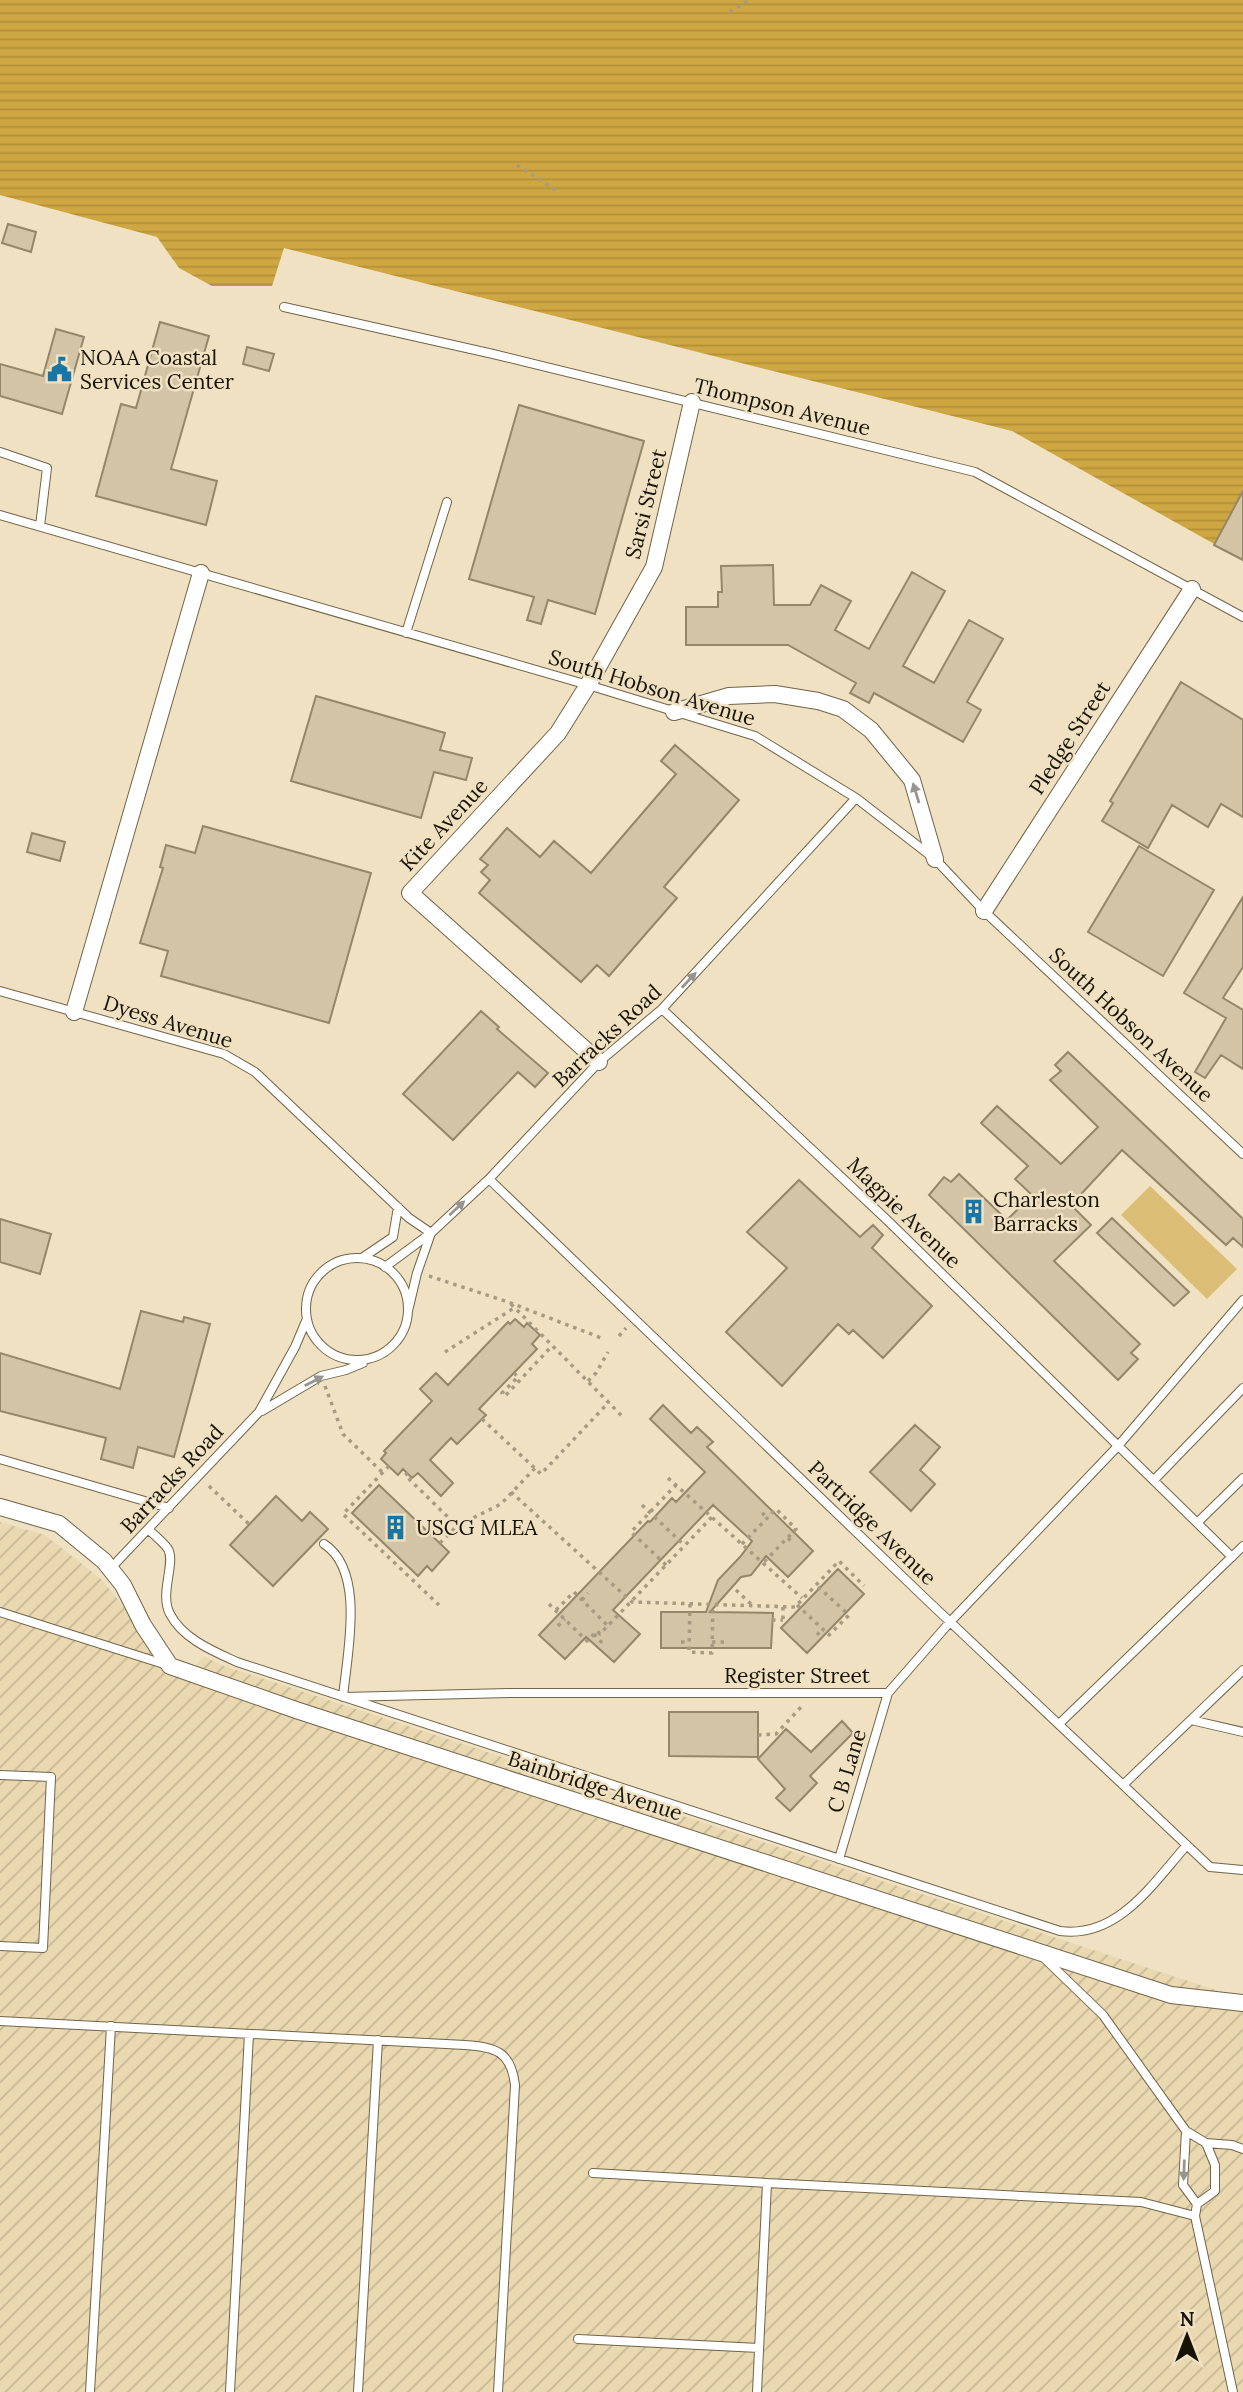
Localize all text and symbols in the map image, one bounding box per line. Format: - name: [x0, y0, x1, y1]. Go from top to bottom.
- place label: NOAA Coastal Services Center: [80, 344, 234, 395]
- public building icon: NOAA Coastal Services Center: [46, 356, 74, 384]
- street label: Thompson Avenue: [691, 372, 873, 442]
- street label: Sarsi Street: [619, 445, 672, 562]
- street label: South Hobson Avenue: [545, 643, 759, 732]
- street label: Pledge Street: [1023, 675, 1117, 800]
- street label: Kite Avenue: [394, 773, 493, 877]
- one-way arrow: [910, 782, 920, 803]
- street label: South Hobson Avenue: [1044, 941, 1219, 1108]
- one-way arrow: [681, 971, 697, 989]
- street label: Barracks Road: [547, 978, 667, 1093]
- street label: Dyess Avenue: [100, 989, 236, 1054]
- street label: Magpie Avenue: [842, 1151, 967, 1274]
- place label: Charleston Barracks: [993, 1186, 1100, 1237]
- building icon: Charleston Barracks: [959, 1198, 987, 1226]
- one-way arrow: [448, 1201, 465, 1217]
- one-way arrow: [304, 1375, 324, 1386]
- street label: Barracks Road: [114, 1419, 229, 1539]
- street label: Partridge Avenue: [803, 1455, 942, 1591]
- building icon: USCG MLEA: [382, 1514, 410, 1542]
- place label: USCG MLEA: [416, 1514, 538, 1541]
- street label: Register Street: [724, 1662, 871, 1689]
- street label: C B Lane: [821, 1726, 872, 1816]
- street label: Bainbridge Avenue: [504, 1745, 686, 1826]
- one-way arrow: [1179, 2159, 1190, 2181]
- north arrow: [1152, 2301, 1222, 2371]
- text: N: [1180, 2307, 1195, 2331]

